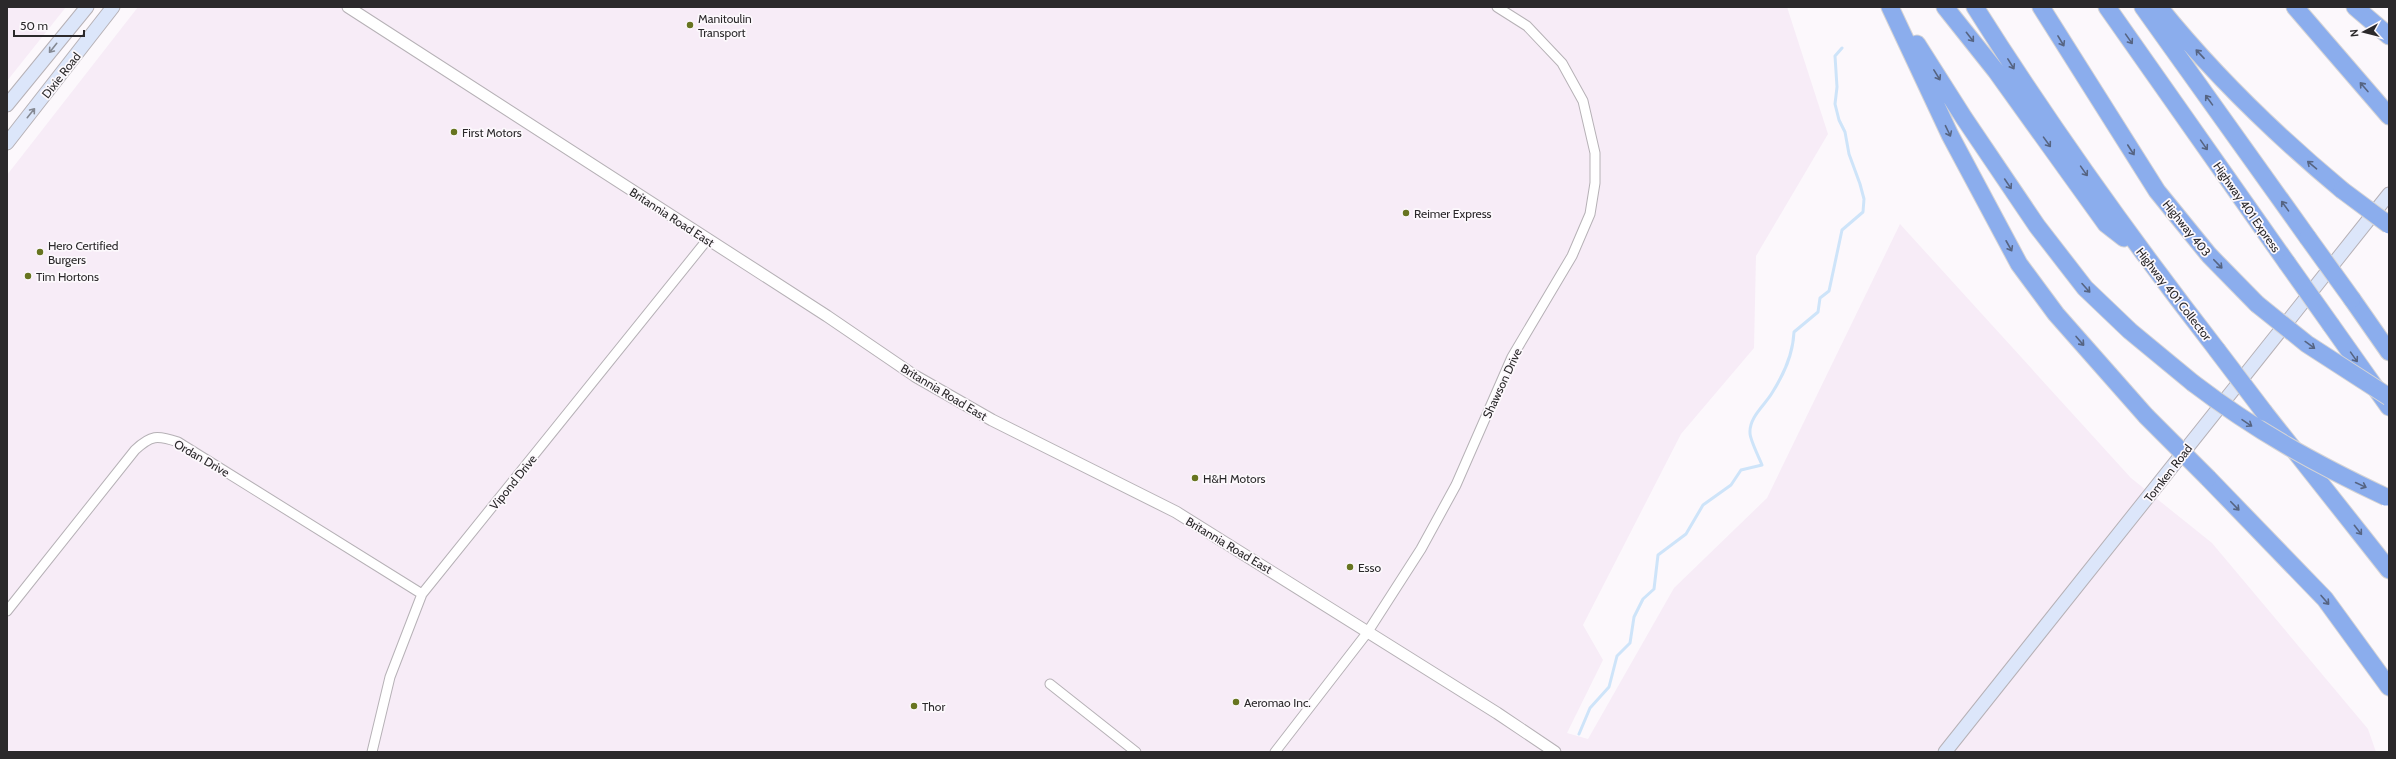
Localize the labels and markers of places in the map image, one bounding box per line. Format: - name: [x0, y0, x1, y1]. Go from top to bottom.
- place label: Manitoulin Transport: [698, 11, 752, 40]
- marker: Manitoulin Transport: [685, 20, 695, 30]
- place label: First Motors: [462, 125, 522, 140]
- marker: First Motors: [449, 127, 459, 137]
- place label: Reimer Express: [1414, 206, 1492, 221]
- marker: Reimer Express: [1401, 208, 1411, 218]
- place label: Hero Certified Burgers: [48, 238, 118, 267]
- marker: Hero Certified Burgers: [35, 247, 45, 257]
- place label: Tim Hortons: [36, 269, 99, 284]
- marker: Tim Hortons: [23, 271, 33, 281]
- place label: H&H Motors: [1203, 471, 1265, 486]
- marker: H&H Motors: [1190, 473, 1200, 483]
- place label: Esso: [1358, 560, 1382, 575]
- marker: Esso: [1345, 562, 1355, 572]
- place label: Aeromao Inc.: [1244, 695, 1311, 710]
- marker: Aeromao Inc.: [1231, 697, 1241, 707]
- place label: Thor: [922, 699, 945, 714]
- marker: Thor: [909, 701, 919, 711]

